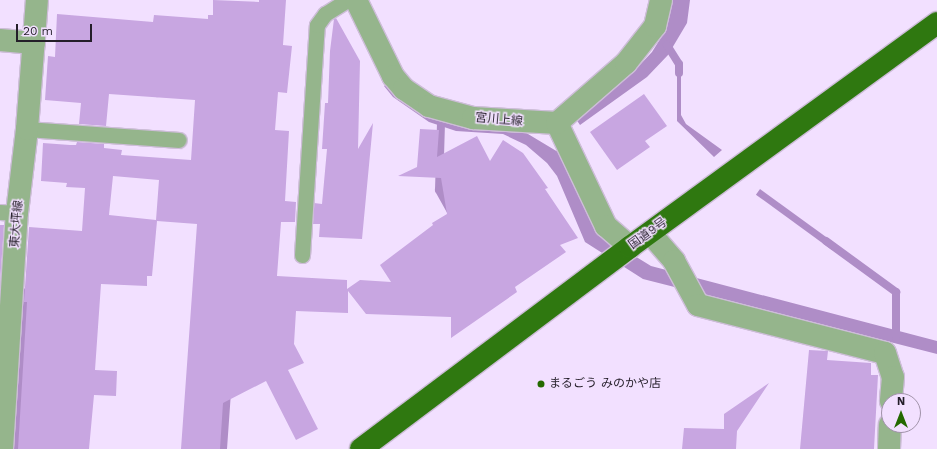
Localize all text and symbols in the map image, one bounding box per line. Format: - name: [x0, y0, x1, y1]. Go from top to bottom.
- scale bar: [18, 16, 94, 42]
- text: 20 m: [23, 24, 53, 38]
- street label: 宮川上線: [474, 111, 524, 129]
- street label: 東大坪線: [8, 199, 26, 249]
- street label: 国道9号: [626, 215, 670, 253]
- place label: まるごう みのかや店: [549, 377, 661, 391]
- marker: まるごう みのかや店: [536, 379, 546, 389]
- north arrow: [881, 393, 921, 433]
- text: N: [897, 395, 905, 408]

